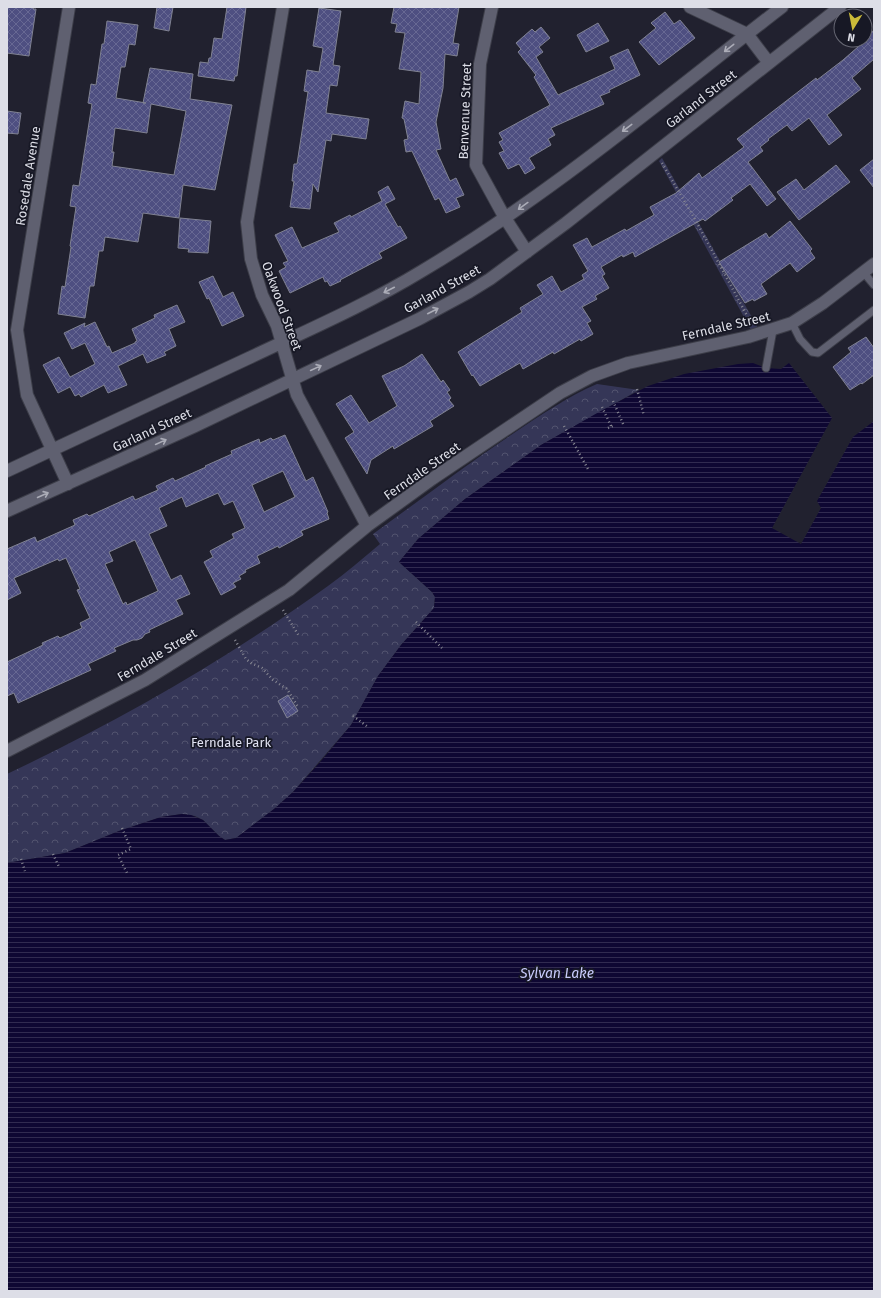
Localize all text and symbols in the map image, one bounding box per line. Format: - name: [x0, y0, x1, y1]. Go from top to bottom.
- north arrow: [833, 8, 873, 48]
- text: N: [847, 30, 856, 44]
- one-way arrow: [724, 44, 735, 52]
- street label: Benvenue Street: [456, 62, 474, 160]
- street label: Garland Street: [663, 67, 739, 131]
- one-way arrow: [621, 124, 632, 132]
- street label: Rosedale Avenue: [13, 125, 43, 227]
- one-way arrow: [517, 202, 528, 210]
- street label: Oakwood Street: [259, 259, 305, 353]
- street label: Garland Street: [401, 262, 483, 316]
- one-way arrow: [383, 287, 395, 294]
- one-way arrow: [427, 307, 439, 315]
- street label: Ferndale Street: [681, 309, 772, 343]
- one-way arrow: [310, 364, 322, 371]
- street label: Garland Street: [110, 405, 194, 455]
- one-way arrow: [155, 438, 167, 445]
- street label: Ferndale Street: [381, 439, 463, 503]
- one-way arrow: [36, 491, 48, 498]
- street label: Ferndale Street: [115, 625, 200, 685]
- park label: Ferndale Park: [191, 735, 271, 750]
- water label: Sylvan Lake: [519, 965, 594, 982]

